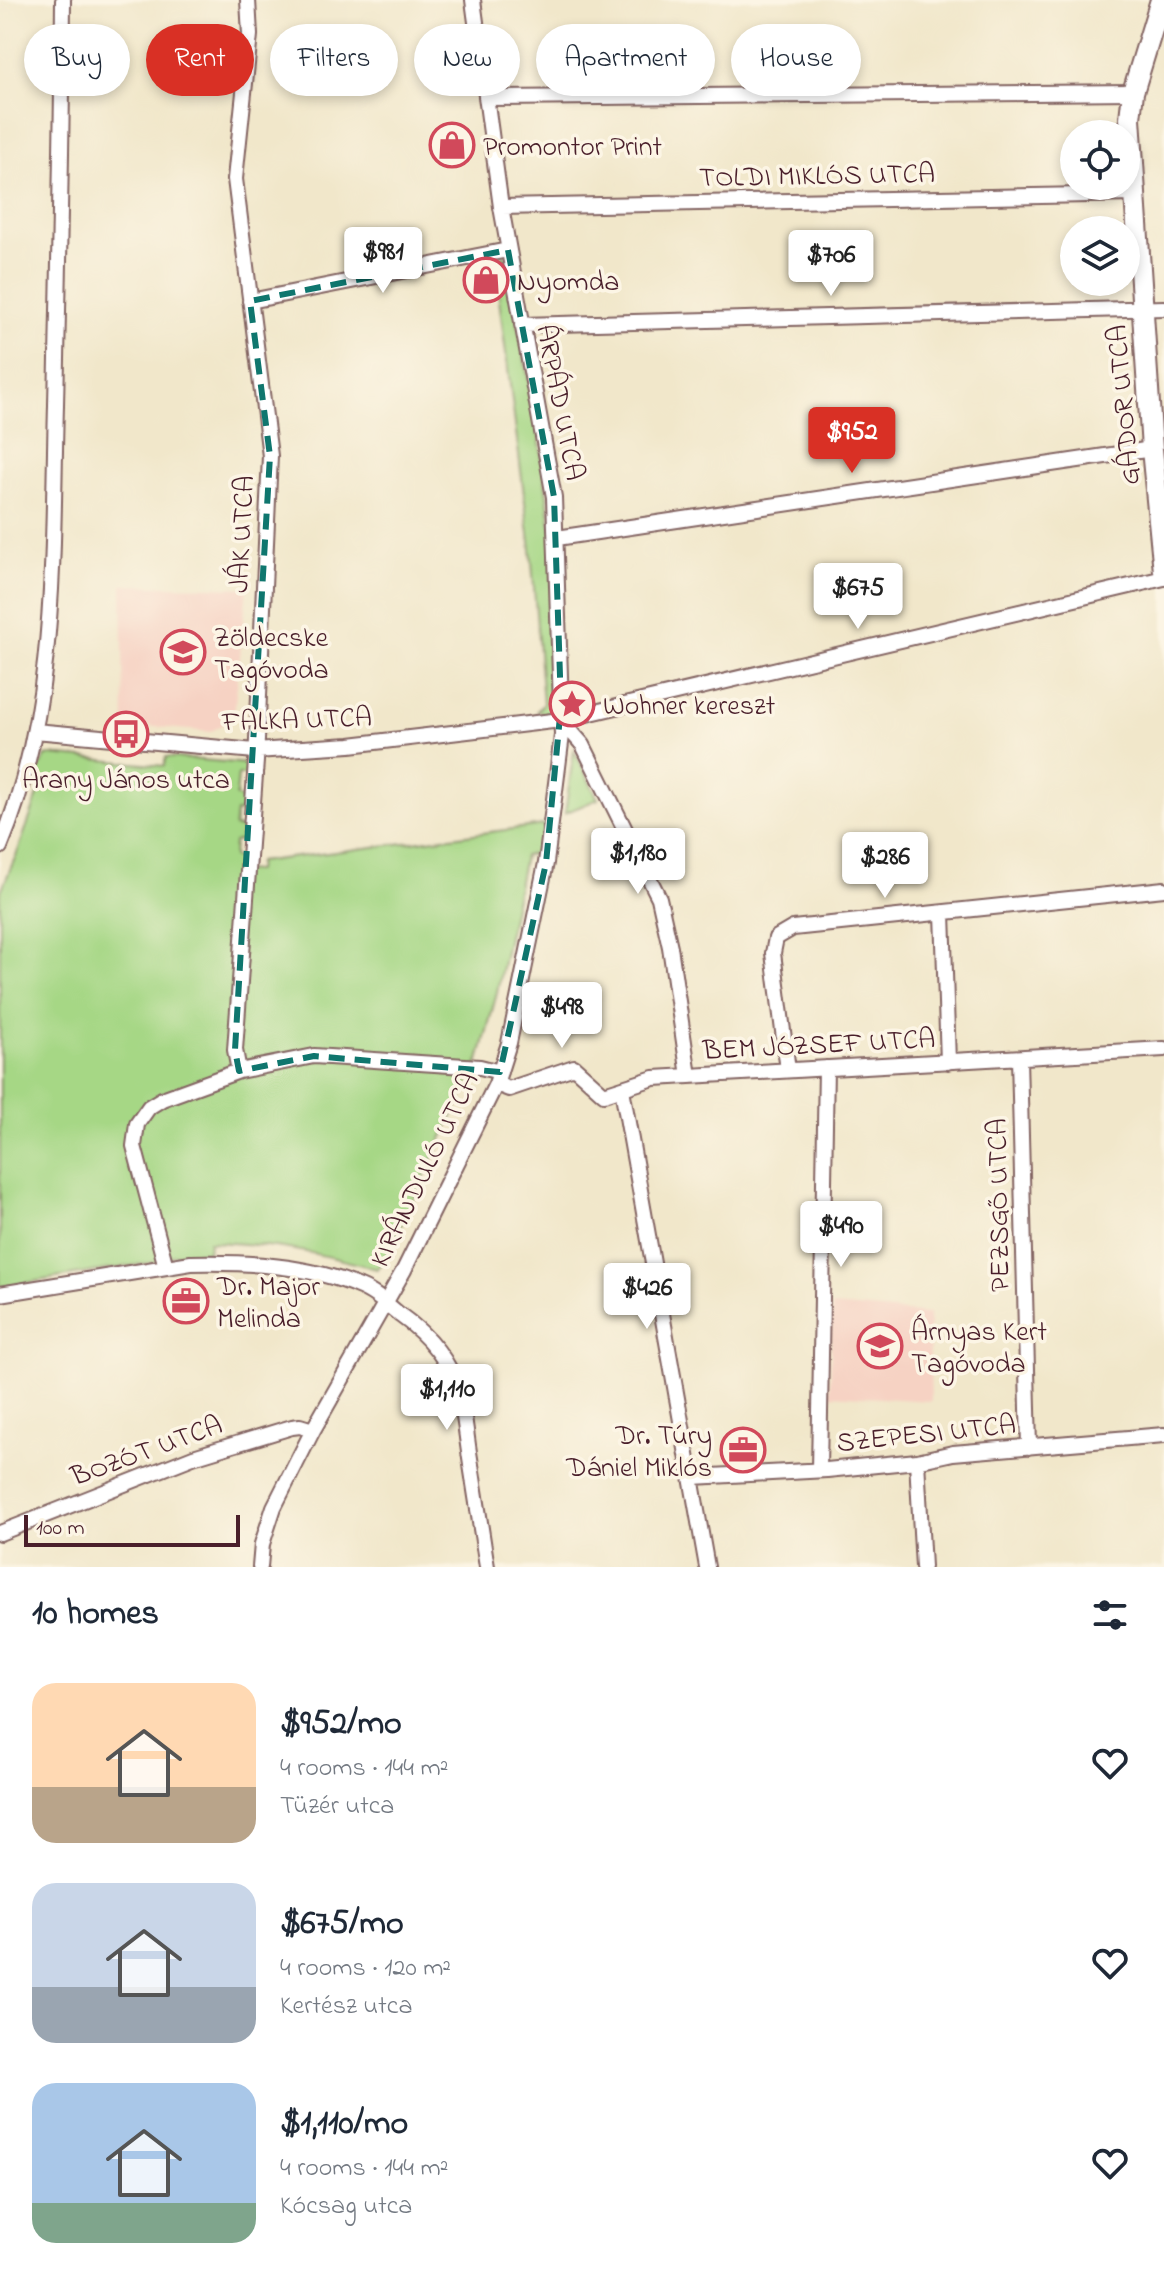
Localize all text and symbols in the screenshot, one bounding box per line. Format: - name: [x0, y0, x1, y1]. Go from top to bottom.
- chip: Buy: [24, 24, 130, 96]
- chip: Rent: [146, 24, 254, 96]
- chip: Filters: [270, 24, 398, 96]
- chip: New: [414, 24, 520, 96]
- chip: Apartment: [536, 24, 715, 96]
- chip: House: [731, 24, 861, 96]
- map controls: [1060, 120, 1140, 296]
- button: locate: [1060, 120, 1140, 200]
- shop icon: Promontor Print: [428, 121, 476, 169]
- place label: Promontor Print: [483, 128, 662, 169]
- street label: TOLDI MIKLÓS UTCA: [699, 155, 935, 200]
- button: layers: [1060, 216, 1140, 296]
- pin: $981: [336, 227, 430, 295]
- pin: $706: [784, 230, 878, 298]
- text: $981: [362, 234, 404, 272]
- text: $706: [806, 237, 856, 275]
- shop icon: Nyomda: [462, 256, 510, 304]
- place label: Nyomda: [517, 263, 619, 304]
- street label: ÁRPÁD UTCA: [523, 321, 594, 484]
- street label: GÁDOR UTCA: [1098, 323, 1153, 487]
- pin: $952: [805, 407, 899, 475]
- text: $952: [826, 414, 878, 452]
- street label: JÁK UTCA: [220, 474, 267, 594]
- pin: $675: [811, 563, 905, 631]
- text: $675: [832, 570, 884, 608]
- place label: Zöldecske Tagóvoda: [214, 619, 329, 692]
- school or university icon: Zöldecske Tagóvoda: [159, 628, 207, 676]
- place icon: Wohner kereszt: [548, 680, 596, 728]
- place label: Wohner kereszt: [603, 687, 775, 728]
- street label: FALKA UTCA: [220, 698, 373, 745]
- bus stop icon: Arany János utca: [102, 710, 150, 758]
- place label: Arany János utca: [22, 761, 230, 802]
- pin: $1,180: [573, 828, 703, 896]
- pin: $286: [838, 832, 932, 900]
- text: $1,180: [609, 835, 667, 873]
- text: $286: [860, 839, 910, 877]
- pin: $498: [515, 982, 609, 1050]
- text: $498: [540, 989, 584, 1027]
- street label: BEM JÓZSEF UTCA: [701, 1020, 937, 1073]
- street label: KIRÁNDULÓ UTCA: [361, 1066, 491, 1275]
- street label: PEZSGŐ UTCA: [978, 1118, 1023, 1292]
- pin: $490: [794, 1201, 888, 1269]
- text: $490: [818, 1208, 864, 1246]
- pin: $426: [600, 1263, 694, 1331]
- place label: Dr. Major Melinda: [216, 1268, 320, 1341]
- text: $426: [622, 1270, 672, 1308]
- office icon: Dr. Major Melinda: [162, 1277, 210, 1325]
- place label: Árnyas Kert Tagóvoda: [911, 1313, 1047, 1386]
- school or university icon: Árnyas Kert Tagóvoda: [856, 1322, 904, 1370]
- pin: $1,110: [382, 1364, 512, 1432]
- text: $1,110: [419, 1371, 475, 1409]
- street label: BOZÓT UTCA: [65, 1406, 229, 1499]
- street label: SZEPESI UTCA: [835, 1406, 1018, 1465]
- place label: Dr. Túry Dániel Miklós: [565, 1417, 712, 1490]
- office icon: Dr. Túry Dániel Miklós: [719, 1426, 767, 1474]
- scale bar: [24, 1511, 240, 1547]
- text: 100 m: [36, 1513, 85, 1545]
- text: 10 homes: [32, 1590, 159, 1640]
- icon: filters: [1088, 1593, 1132, 1637]
- text: $952/mo: [280, 1700, 402, 1750]
- icon: home: [96, 1715, 192, 1811]
- icon: heart: [1088, 1741, 1132, 1785]
- text: 4 rooms · 144 m²: [280, 1750, 448, 1788]
- text: Tüzér utca: [280, 1788, 394, 1826]
- text: $675/mo: [280, 1900, 404, 1950]
- icon: home: [96, 1915, 192, 2011]
- icon: heart: [1088, 1941, 1132, 1985]
- text: 4 rooms · 120 m²: [280, 1950, 451, 1988]
- text: Kertész utca: [280, 1988, 412, 2026]
- text: $1,110/mo: [280, 2100, 408, 2150]
- icon: home: [96, 2115, 192, 2211]
- icon: heart: [1088, 2141, 1132, 2185]
- text: 4 rooms · 144 m²: [280, 2150, 448, 2188]
- text: Kócsag utca: [280, 2188, 412, 2226]

